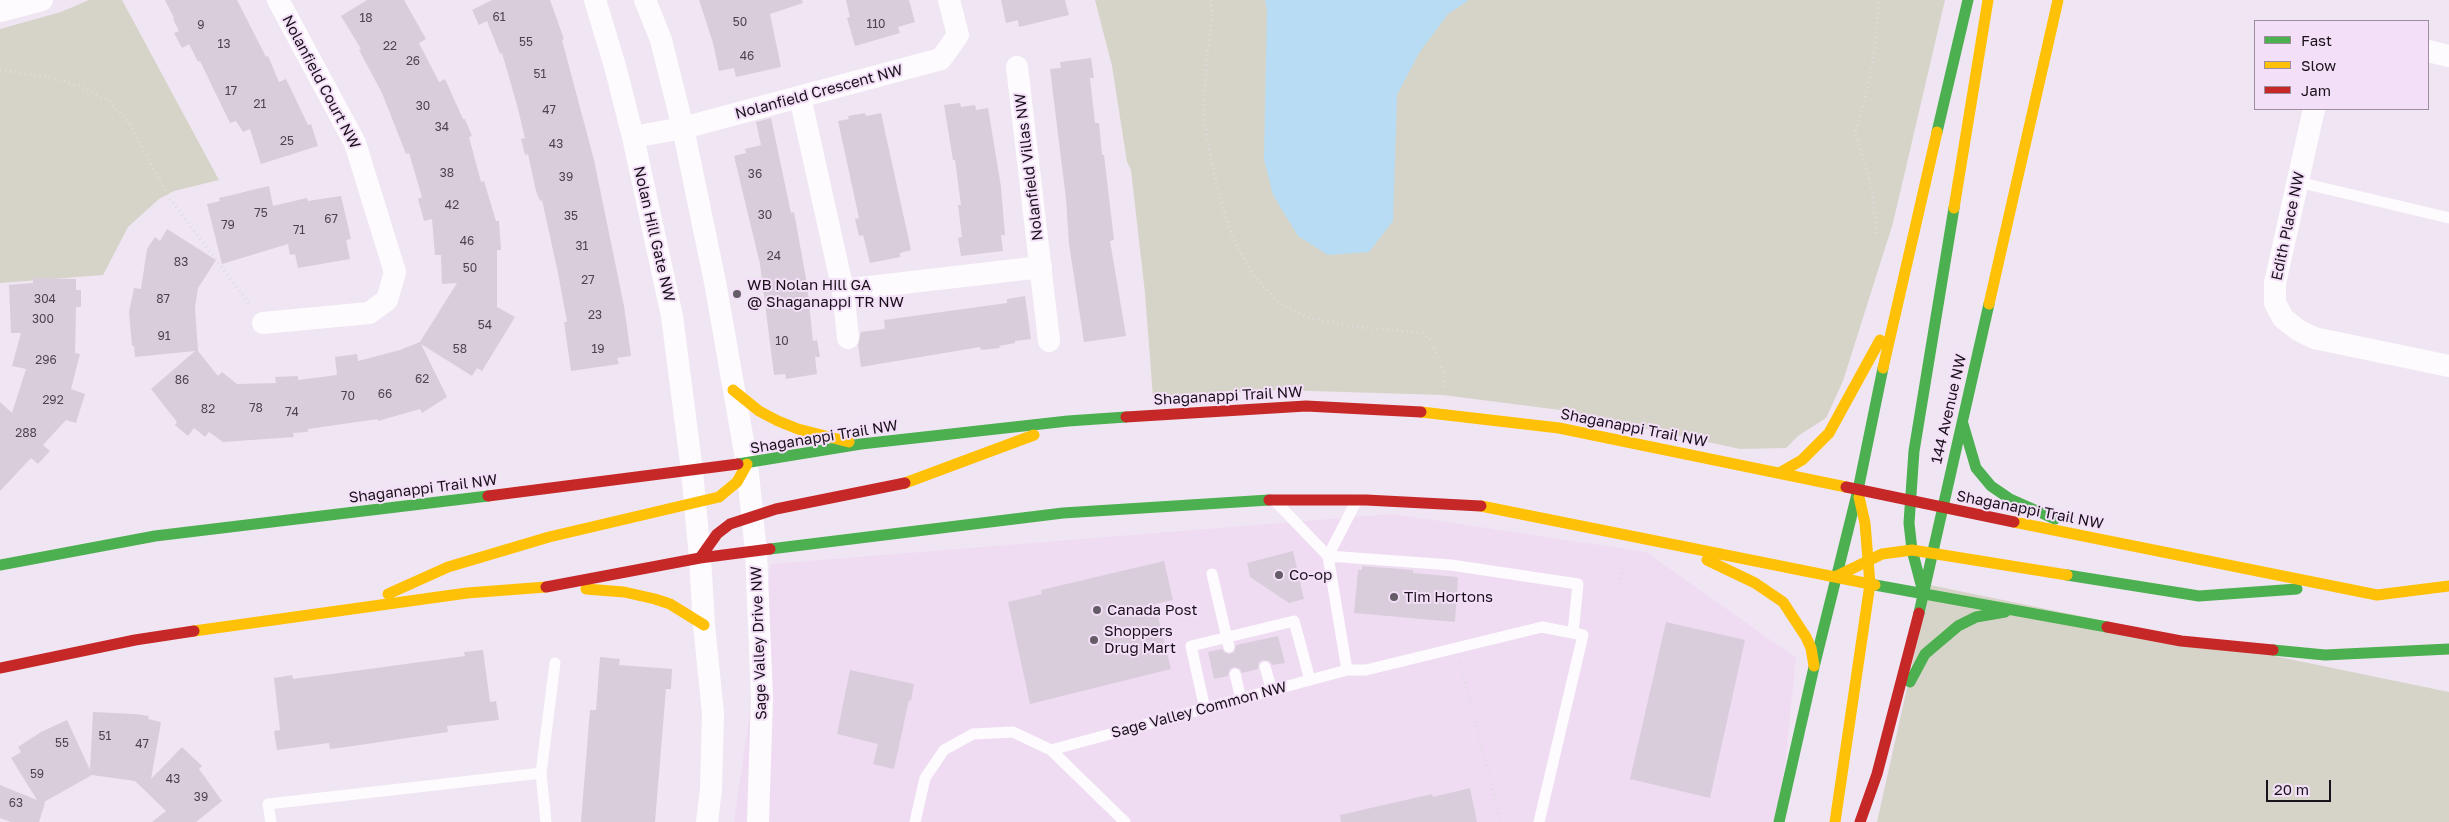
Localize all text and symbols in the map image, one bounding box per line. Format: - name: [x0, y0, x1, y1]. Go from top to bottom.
- house number: 61: [492, 10, 506, 24]
- house number: 18: [359, 11, 373, 25]
- street label: Nolanfield Court NW: [278, 12, 364, 152]
- house number: 50: [733, 15, 747, 29]
- house number: 110: [866, 17, 886, 31]
- house number: 9: [197, 18, 205, 32]
- legend: [2254, 20, 2429, 110]
- text: Fast: [2301, 31, 2332, 49]
- house number: 55: [519, 35, 533, 49]
- house number: 13: [218, 37, 230, 51]
- house number: 22: [383, 39, 397, 53]
- house number: 46: [740, 49, 754, 63]
- house number: 26: [406, 54, 420, 68]
- text: Slow: [2301, 56, 2336, 74]
- street label: Nolanfield Crescent NW: [733, 61, 905, 123]
- house number: 51: [534, 67, 546, 81]
- text: Jam: [2301, 81, 2331, 99]
- house number: 17: [225, 84, 237, 98]
- street label: Nolanfield Villas NW: [1011, 92, 1047, 242]
- house number: 21: [254, 97, 266, 111]
- house number: 30: [416, 99, 430, 113]
- house number: 47: [542, 103, 556, 117]
- house number: 34: [435, 120, 449, 134]
- house number: 25: [280, 134, 294, 148]
- house number: 43: [549, 137, 563, 151]
- street label: Nolan Hill Gate NW: [630, 164, 678, 304]
- house number: 38: [440, 166, 454, 180]
- house number: 36: [748, 167, 762, 181]
- house number: 39: [559, 170, 573, 184]
- street label: Edith Place NW: [2268, 170, 2308, 282]
- house number: 42: [445, 198, 459, 212]
- house number: 75: [254, 206, 268, 220]
- house number: 30: [758, 208, 772, 222]
- house number: 35: [564, 209, 578, 223]
- house number: 67: [324, 212, 338, 226]
- house number: 79: [221, 218, 235, 232]
- house number: 71: [293, 223, 305, 237]
- house number: 46: [460, 234, 474, 248]
- house number: 31: [576, 239, 588, 253]
- house number: 24: [767, 249, 781, 263]
- house number: 83: [174, 255, 188, 269]
- house number: 50: [463, 261, 477, 275]
- house number: 27: [581, 273, 595, 287]
- place label: WB Nolan Hill GA @ Shaganappi TR NW: [747, 276, 904, 311]
- marker: WB Nolan Hill GA @ Shaganappi TR NW: [731, 288, 743, 300]
- house number: 304: [34, 292, 56, 306]
- house number: 87: [156, 292, 170, 306]
- house number: 23: [588, 308, 602, 322]
- house number: 300: [32, 312, 54, 326]
- house number: 54: [478, 318, 492, 332]
- house number: 91: [157, 329, 171, 343]
- house number: 10: [775, 334, 789, 348]
- house number: 58: [453, 342, 467, 356]
- house number: 19: [591, 342, 605, 356]
- street label: 144 Avenue NW: [1928, 352, 1970, 466]
- house number: 296: [35, 353, 57, 367]
- house number: 62: [415, 372, 429, 386]
- house number: 86: [175, 373, 189, 387]
- street label: Shaganappi Trail NW: [1153, 383, 1303, 409]
- house number: 66: [378, 387, 392, 401]
- house number: 70: [341, 389, 355, 403]
- house number: 292: [42, 393, 64, 407]
- house number: 78: [249, 401, 263, 415]
- house number: 82: [201, 402, 215, 416]
- house number: 74: [285, 405, 299, 419]
- street label: Shaganappi Trail NW: [1559, 405, 1709, 451]
- street label: Shaganappi Trail NW: [749, 416, 899, 458]
- house number: 288: [15, 426, 37, 440]
- street label: Shaganappi Trail NW: [348, 471, 498, 507]
- street label: Shaganappi Trail NW: [1955, 487, 2105, 533]
- street label: Sage Valley Drive NW: [747, 566, 771, 720]
- place label: Co-op: [1289, 566, 1332, 584]
- marker: Co-op: [1273, 569, 1285, 581]
- place label: Tim Hortons: [1404, 588, 1493, 606]
- marker: Tim Hortons: [1388, 591, 1400, 603]
- place label: Canada Post: [1107, 601, 1197, 619]
- marker: Canada Post: [1091, 604, 1103, 616]
- place label: Shoppers Drug Mart: [1104, 622, 1176, 657]
- marker: Shoppers Drug Mart: [1088, 634, 1100, 646]
- street label: Sage Valley Common NW: [1109, 678, 1289, 742]
- house number: 51: [99, 729, 111, 743]
- house number: 55: [55, 736, 69, 750]
- house number: 47: [135, 737, 149, 751]
- house number: 59: [30, 767, 44, 781]
- scale bar: [2269, 770, 2334, 802]
- house number: 43: [166, 772, 180, 786]
- text: 20 m: [2274, 780, 2309, 798]
- house number: 39: [194, 790, 208, 804]
- house number: 63: [9, 796, 23, 810]

